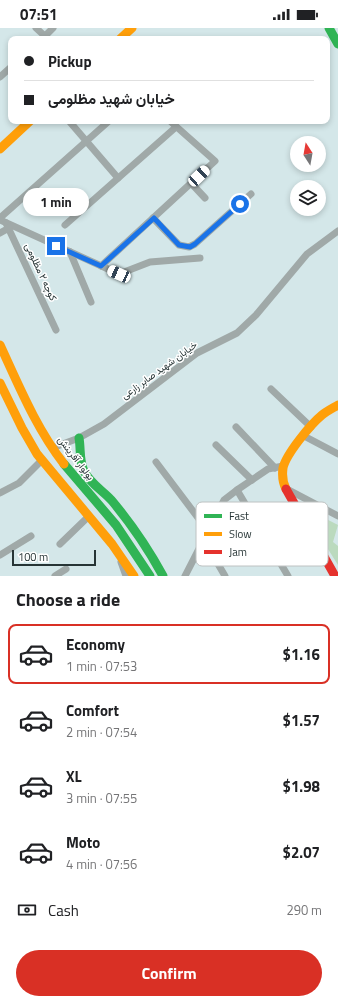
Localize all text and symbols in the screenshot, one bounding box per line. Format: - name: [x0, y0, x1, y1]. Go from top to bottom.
- text: 07:51: [20, 3, 57, 26]
- text: Pickup: [48, 50, 92, 73]
- text: خیابان شهید مظلومی: [48, 87, 175, 110]
- north arrow: [290, 136, 326, 172]
- map controls: [290, 136, 326, 216]
- car: [186, 163, 212, 189]
- button: layers: [290, 180, 326, 216]
- callout: 1 min: [23, 188, 89, 216]
- text: 1 min: [40, 192, 72, 212]
- route start: [231, 195, 249, 213]
- route end: [47, 237, 65, 255]
- street label: کوچه ۲ مظلومی: [21, 241, 61, 304]
- car: [106, 264, 132, 284]
- street label: خیابان شهید صابر زارعی: [118, 337, 200, 403]
- street label: بولوار آفرینش: [54, 433, 98, 483]
- legend: [196, 502, 328, 566]
- text: Fast: [229, 508, 249, 524]
- text: Slow: [229, 526, 252, 542]
- text: Jam: [229, 544, 247, 560]
- scale bar: [12, 548, 96, 567]
- text: 100 m: [18, 549, 48, 565]
- text: Choose a ride: [16, 586, 120, 613]
- text: Economy: [66, 633, 125, 656]
- icon: car: [18, 636, 54, 672]
- text: $1.16: [283, 643, 320, 666]
- text: 1 min · 07:53: [66, 656, 137, 676]
- text: Comfort: [66, 699, 119, 722]
- icon: car: [18, 702, 54, 738]
- text: $1.57: [283, 709, 320, 732]
- text: 2 min · 07:54: [66, 722, 137, 742]
- text: XL: [66, 765, 82, 788]
- icon: car: [18, 768, 54, 804]
- text: $1.98: [283, 775, 320, 798]
- text: 3 min · 07:55: [66, 788, 137, 808]
- text: Moto: [66, 831, 100, 854]
- icon: car: [18, 834, 54, 870]
- text: $2.07: [283, 841, 320, 864]
- text: 4 min · 07:56: [66, 854, 137, 874]
- icon: cash: [16, 899, 38, 921]
- text: Cash: [48, 899, 79, 922]
- text: 290 m: [286, 900, 322, 920]
- button: Confirm: [16, 950, 322, 996]

